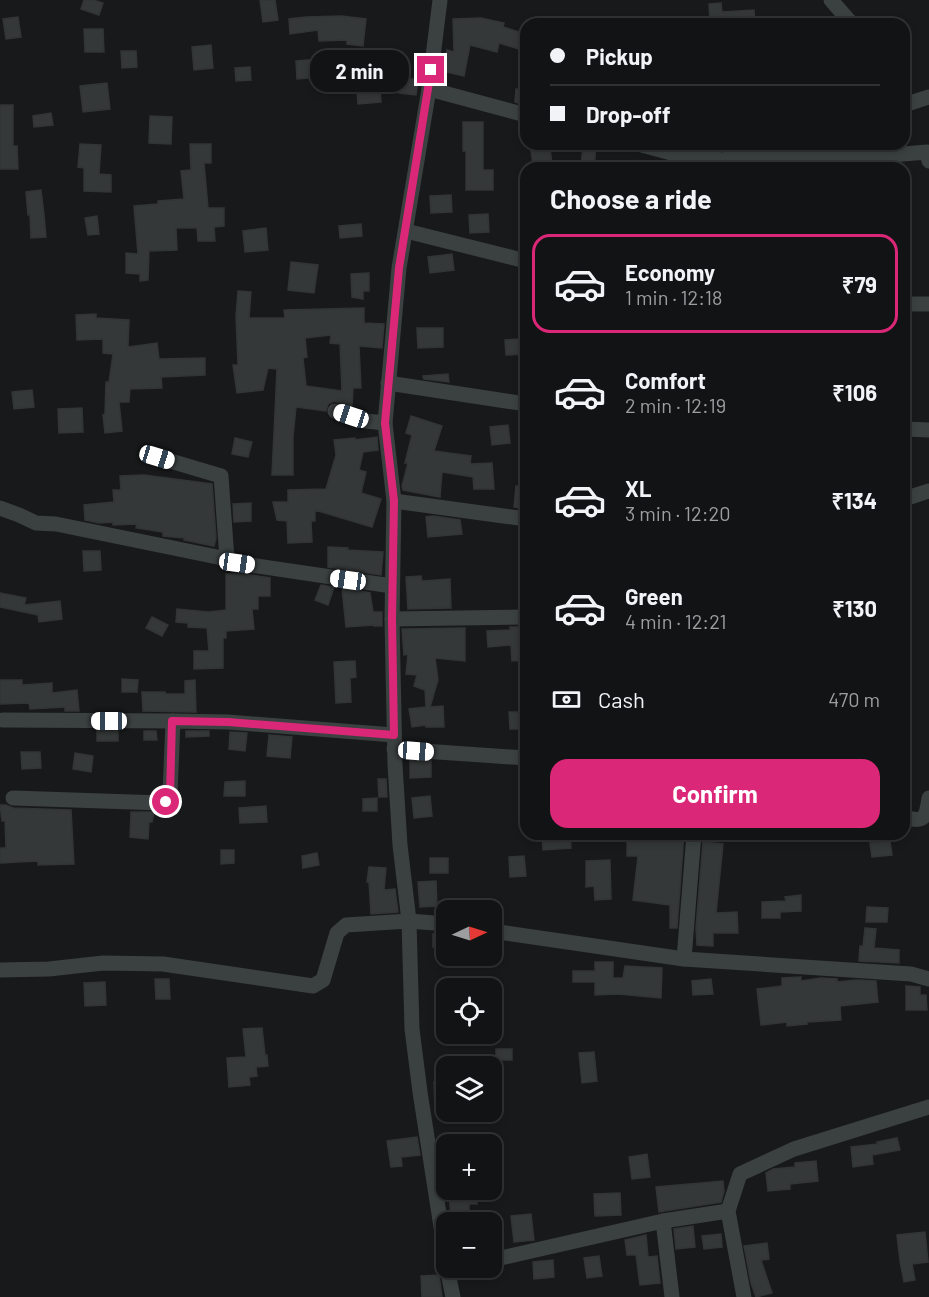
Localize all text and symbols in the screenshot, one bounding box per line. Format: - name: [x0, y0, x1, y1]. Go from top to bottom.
- text: Pickup: [586, 43, 653, 69]
- callout: 2 min: [311, 49, 410, 91]
- route end: [417, 56, 444, 83]
- text: 2 min: [336, 59, 383, 83]
- text: Drop-off: [586, 101, 670, 127]
- text: Choose a ride: [550, 182, 712, 214]
- icon: car: [553, 257, 607, 311]
- text: Economy: [625, 259, 715, 285]
- text: ₹79: [842, 271, 877, 297]
- text: 1 min · 12:18: [625, 285, 723, 309]
- icon: car: [553, 365, 607, 419]
- text: Comfort: [625, 367, 706, 393]
- text: ₹106: [832, 379, 877, 405]
- text: 2 min · 12:19: [625, 393, 726, 417]
- car: [331, 402, 371, 430]
- car: [137, 443, 177, 471]
- icon: car: [553, 473, 607, 527]
- text: XL: [625, 475, 651, 501]
- text: ₹134: [831, 487, 877, 513]
- text: 3 min · 12:20: [625, 501, 730, 525]
- car: [218, 552, 256, 574]
- car: [329, 569, 367, 591]
- icon: car: [553, 581, 607, 635]
- text: Green: [625, 583, 683, 609]
- text: ₹130: [832, 595, 877, 621]
- text: 4 min · 12:21: [625, 609, 727, 633]
- icon: cash: [550, 683, 583, 716]
- text: Cash: [598, 686, 645, 712]
- text: 470 m: [828, 687, 880, 711]
- car: [91, 712, 127, 730]
- car: [397, 741, 435, 761]
- button: Confirm: [550, 759, 880, 828]
- route start: [152, 788, 179, 815]
- north arrow: [436, 900, 502, 966]
- map controls: [436, 900, 502, 1278]
- button: locate: [436, 978, 502, 1044]
- button: layers: [436, 1056, 502, 1122]
- button: +: [436, 1134, 502, 1200]
- button: −: [436, 1212, 502, 1278]

